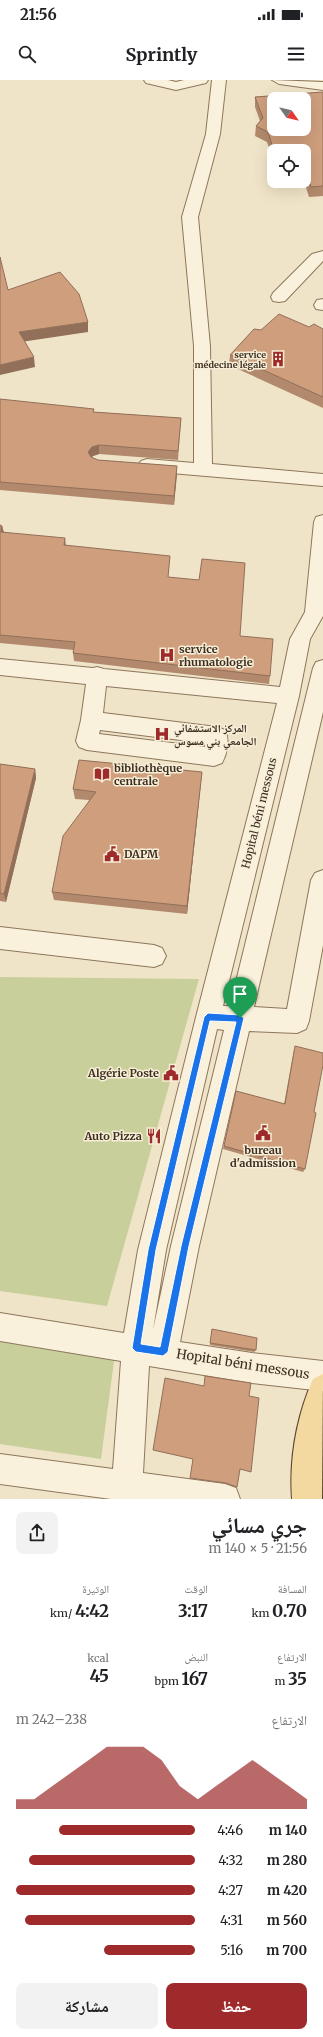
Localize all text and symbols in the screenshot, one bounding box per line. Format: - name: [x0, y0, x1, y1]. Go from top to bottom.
- text: 21:56: [20, 5, 57, 24]
- icon: search: [16, 43, 38, 65]
- text: Sprintly: [125, 43, 198, 66]
- icon: menu: [285, 43, 307, 65]
- north arrow: [267, 92, 311, 136]
- map controls: [267, 92, 311, 188]
- button: locate: [267, 144, 311, 188]
- place label: service médecine légale: [194, 349, 266, 370]
- building icon: service médecine légale: [269, 350, 287, 368]
- place label: service rhumatologie: [179, 642, 253, 669]
- hospital icon: service rhumatologie: [158, 646, 176, 664]
- place label: المركز الاستشفائي الجامعي بني مسوس: [174, 721, 257, 750]
- hospital icon: المركز الاستشفائي الجامعي بني مسوس: [153, 725, 171, 743]
- street label: Hopital béni messous: [238, 756, 280, 870]
- place label: bibliothèque centrale: [114, 761, 182, 788]
- library icon: bibliothèque centrale: [93, 765, 111, 783]
- public building icon: DAPM: [103, 845, 121, 863]
- place label: DAPM: [124, 847, 159, 861]
- pin: [223, 977, 257, 1018]
- icon: arrive: [229, 983, 251, 1005]
- public building icon: Algérie Poste: [162, 1064, 180, 1082]
- place label: Algérie Poste: [87, 1066, 159, 1080]
- public building icon: bureau d'admission: [254, 1124, 272, 1142]
- restaurant icon: Auto Pizza: [145, 1127, 163, 1145]
- place label: Auto Pizza: [84, 1129, 142, 1143]
- place label: bureau d'admission: [230, 1143, 296, 1170]
- street label: Hopital béni messous: [175, 1345, 311, 1383]
- text: جري مسائي: [212, 1511, 307, 1539]
- button: share: [16, 1512, 58, 1554]
- text: 21:56 · 5 × 140 m: [208, 1540, 307, 1557]
- text: الوتيرة: [82, 1582, 109, 1596]
- text: الوقت: [184, 1582, 208, 1596]
- text: المسافة: [278, 1582, 307, 1596]
- text: 4:42: [75, 1600, 109, 1622]
- text: 3:17: [178, 1600, 208, 1622]
- text: 0.70: [272, 1600, 307, 1622]
- text: /km: [50, 1606, 75, 1620]
- text: km: [251, 1606, 272, 1620]
- text: النبض: [185, 1650, 208, 1664]
- text: الارتفاع: [277, 1650, 307, 1664]
- text: kcal: [87, 1651, 109, 1665]
- text: 45: [89, 1665, 109, 1687]
- text: 167: [182, 1668, 208, 1690]
- text: 35: [288, 1668, 307, 1690]
- text: bpm: [155, 1674, 182, 1688]
- text: m: [275, 1674, 288, 1688]
- text: 238–242 m: [16, 1711, 87, 1728]
- text: الارتفاع: [272, 1712, 307, 1729]
- text: 4:46: [217, 1822, 243, 1839]
- text: 140 m: [269, 1822, 307, 1839]
- text: 4:32: [218, 1852, 243, 1869]
- text: 280 m: [267, 1852, 307, 1869]
- text: 4:27: [218, 1882, 243, 1899]
- text: 420 m: [267, 1882, 307, 1899]
- text: 4:31: [220, 1912, 243, 1929]
- text: 560 m: [267, 1912, 307, 1929]
- text: 5:16: [220, 1942, 243, 1959]
- text: 700 m: [266, 1942, 307, 1959]
- button: مشاركة: [16, 1983, 158, 2029]
- button: حفظ: [166, 1983, 307, 2029]

